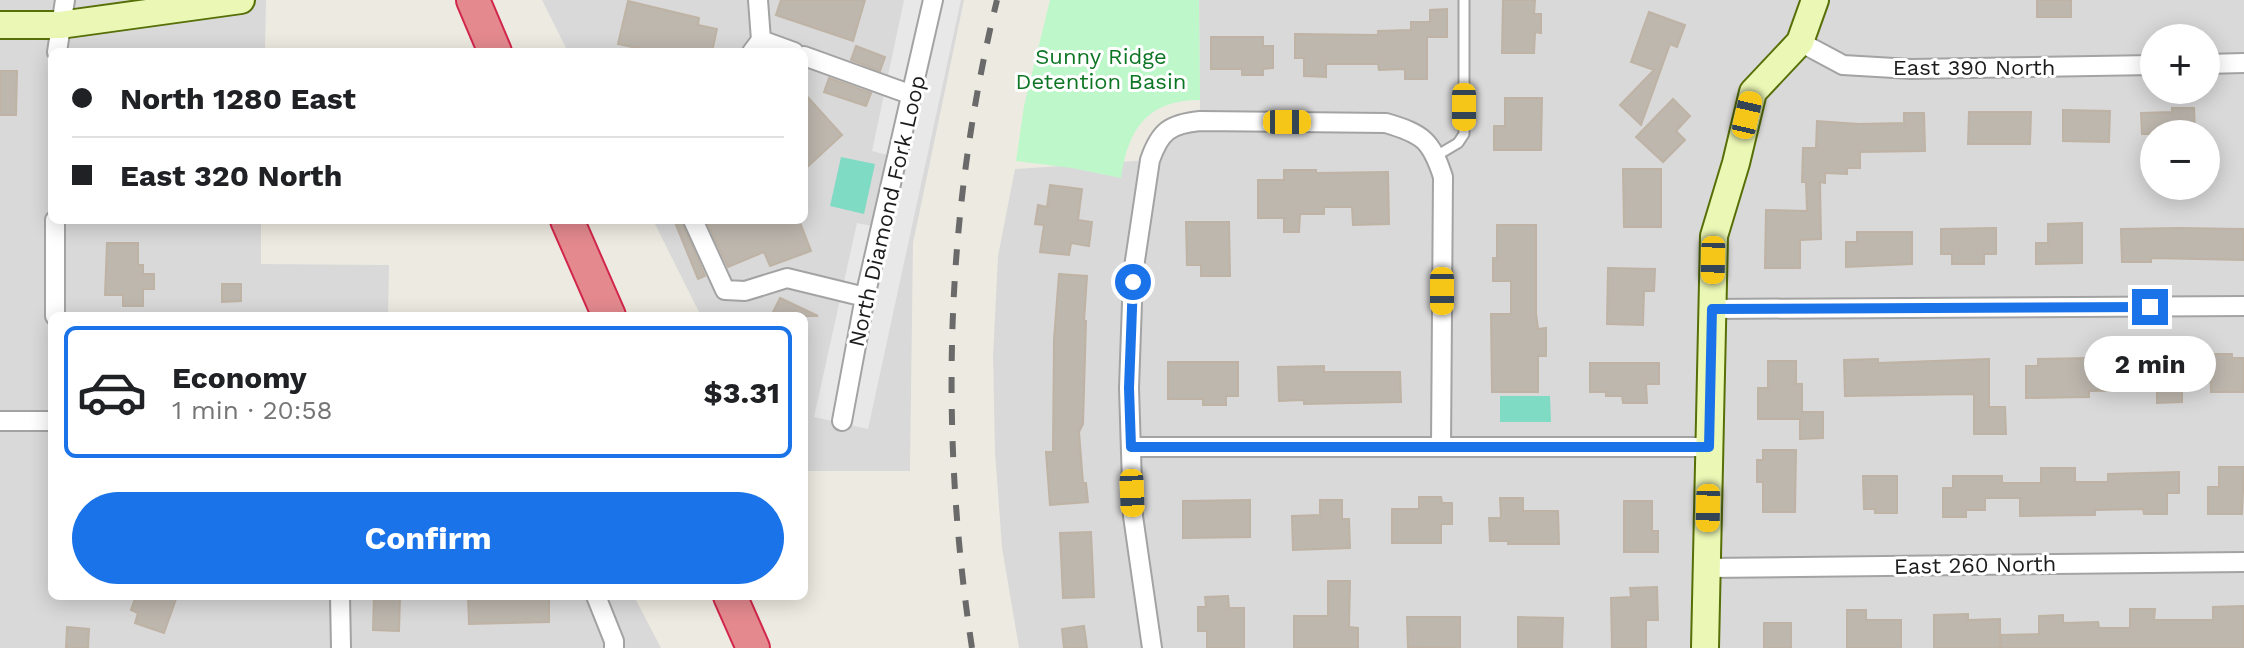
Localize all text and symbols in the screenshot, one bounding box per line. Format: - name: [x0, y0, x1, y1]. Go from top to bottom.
- map controls: [2140, 24, 2220, 200]
- button: +: [2140, 24, 2220, 104]
- park label: Sunny Ridge Detention Basin: [1016, 44, 1186, 94]
- street label: East 390 North: [1893, 55, 2055, 80]
- street label: North Diamond Fork Loop: [844, 73, 930, 349]
- text: North 1280 East: [120, 81, 356, 116]
- car: [1452, 83, 1476, 131]
- car: [1730, 89, 1764, 141]
- car: [1263, 110, 1311, 134]
- button: −: [2140, 120, 2220, 200]
- text: East 320 North: [120, 158, 342, 193]
- car: [1701, 236, 1725, 284]
- route start: [1115, 264, 1151, 300]
- car: [1430, 267, 1454, 315]
- route end: [2132, 289, 2168, 325]
- callout: 2 min: [2084, 335, 2216, 391]
- text: 2 min: [2114, 349, 2186, 379]
- icon: car: [76, 356, 148, 428]
- text: Economy: [172, 360, 307, 395]
- text: $3.31: [704, 375, 780, 410]
- text: 1 min · 20:58: [172, 395, 333, 425]
- car: [1119, 469, 1145, 517]
- car: [1696, 484, 1720, 532]
- button: Confirm: [72, 492, 784, 584]
- street label: East 260 North: [1894, 551, 2056, 579]

